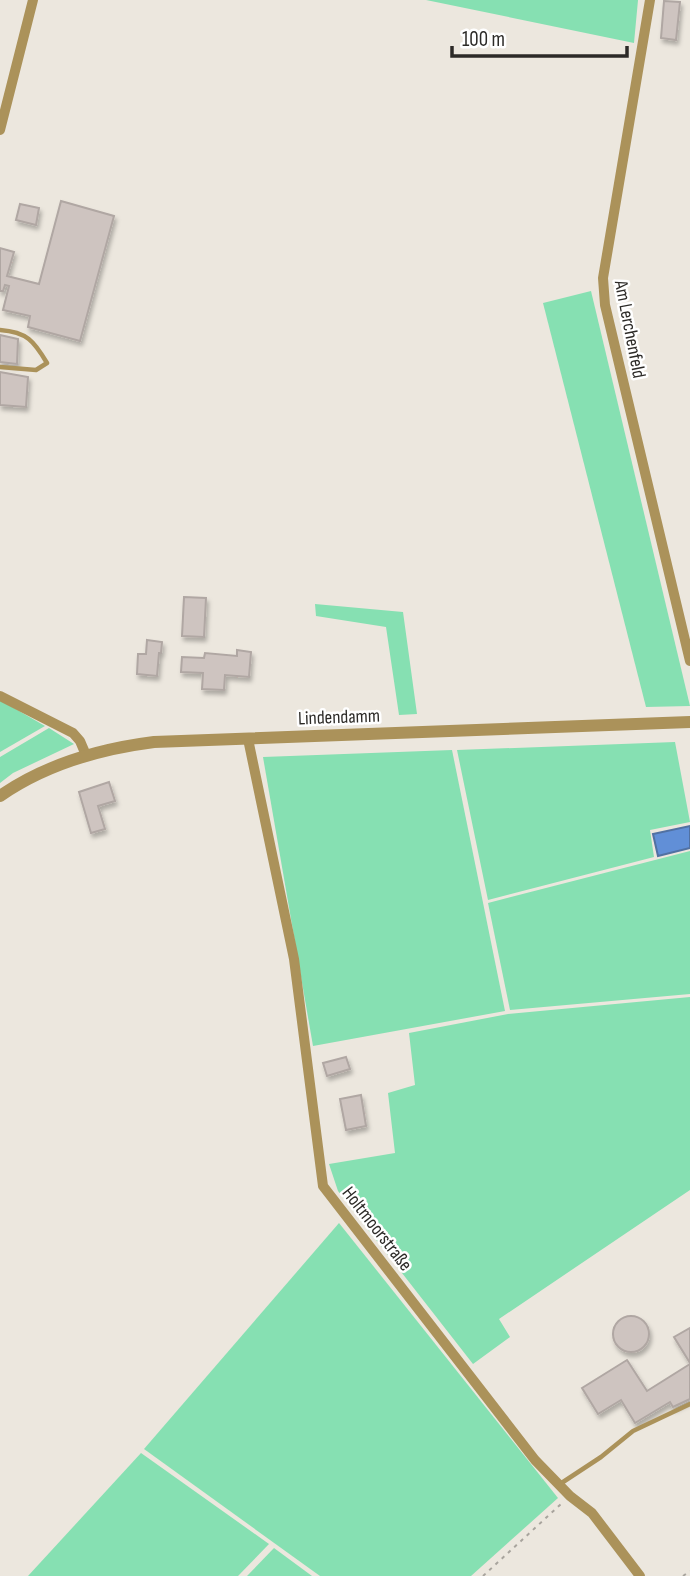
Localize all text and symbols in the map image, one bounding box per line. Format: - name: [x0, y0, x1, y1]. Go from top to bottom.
- scale bar: [452, 14, 627, 58]
- text: 100 m: [462, 27, 505, 52]
- street label: Am Lerchenfeld: [609, 278, 650, 380]
- street label: Lindendamm: [298, 705, 380, 730]
- street label: Holtmoorstraße: [337, 1182, 417, 1276]

